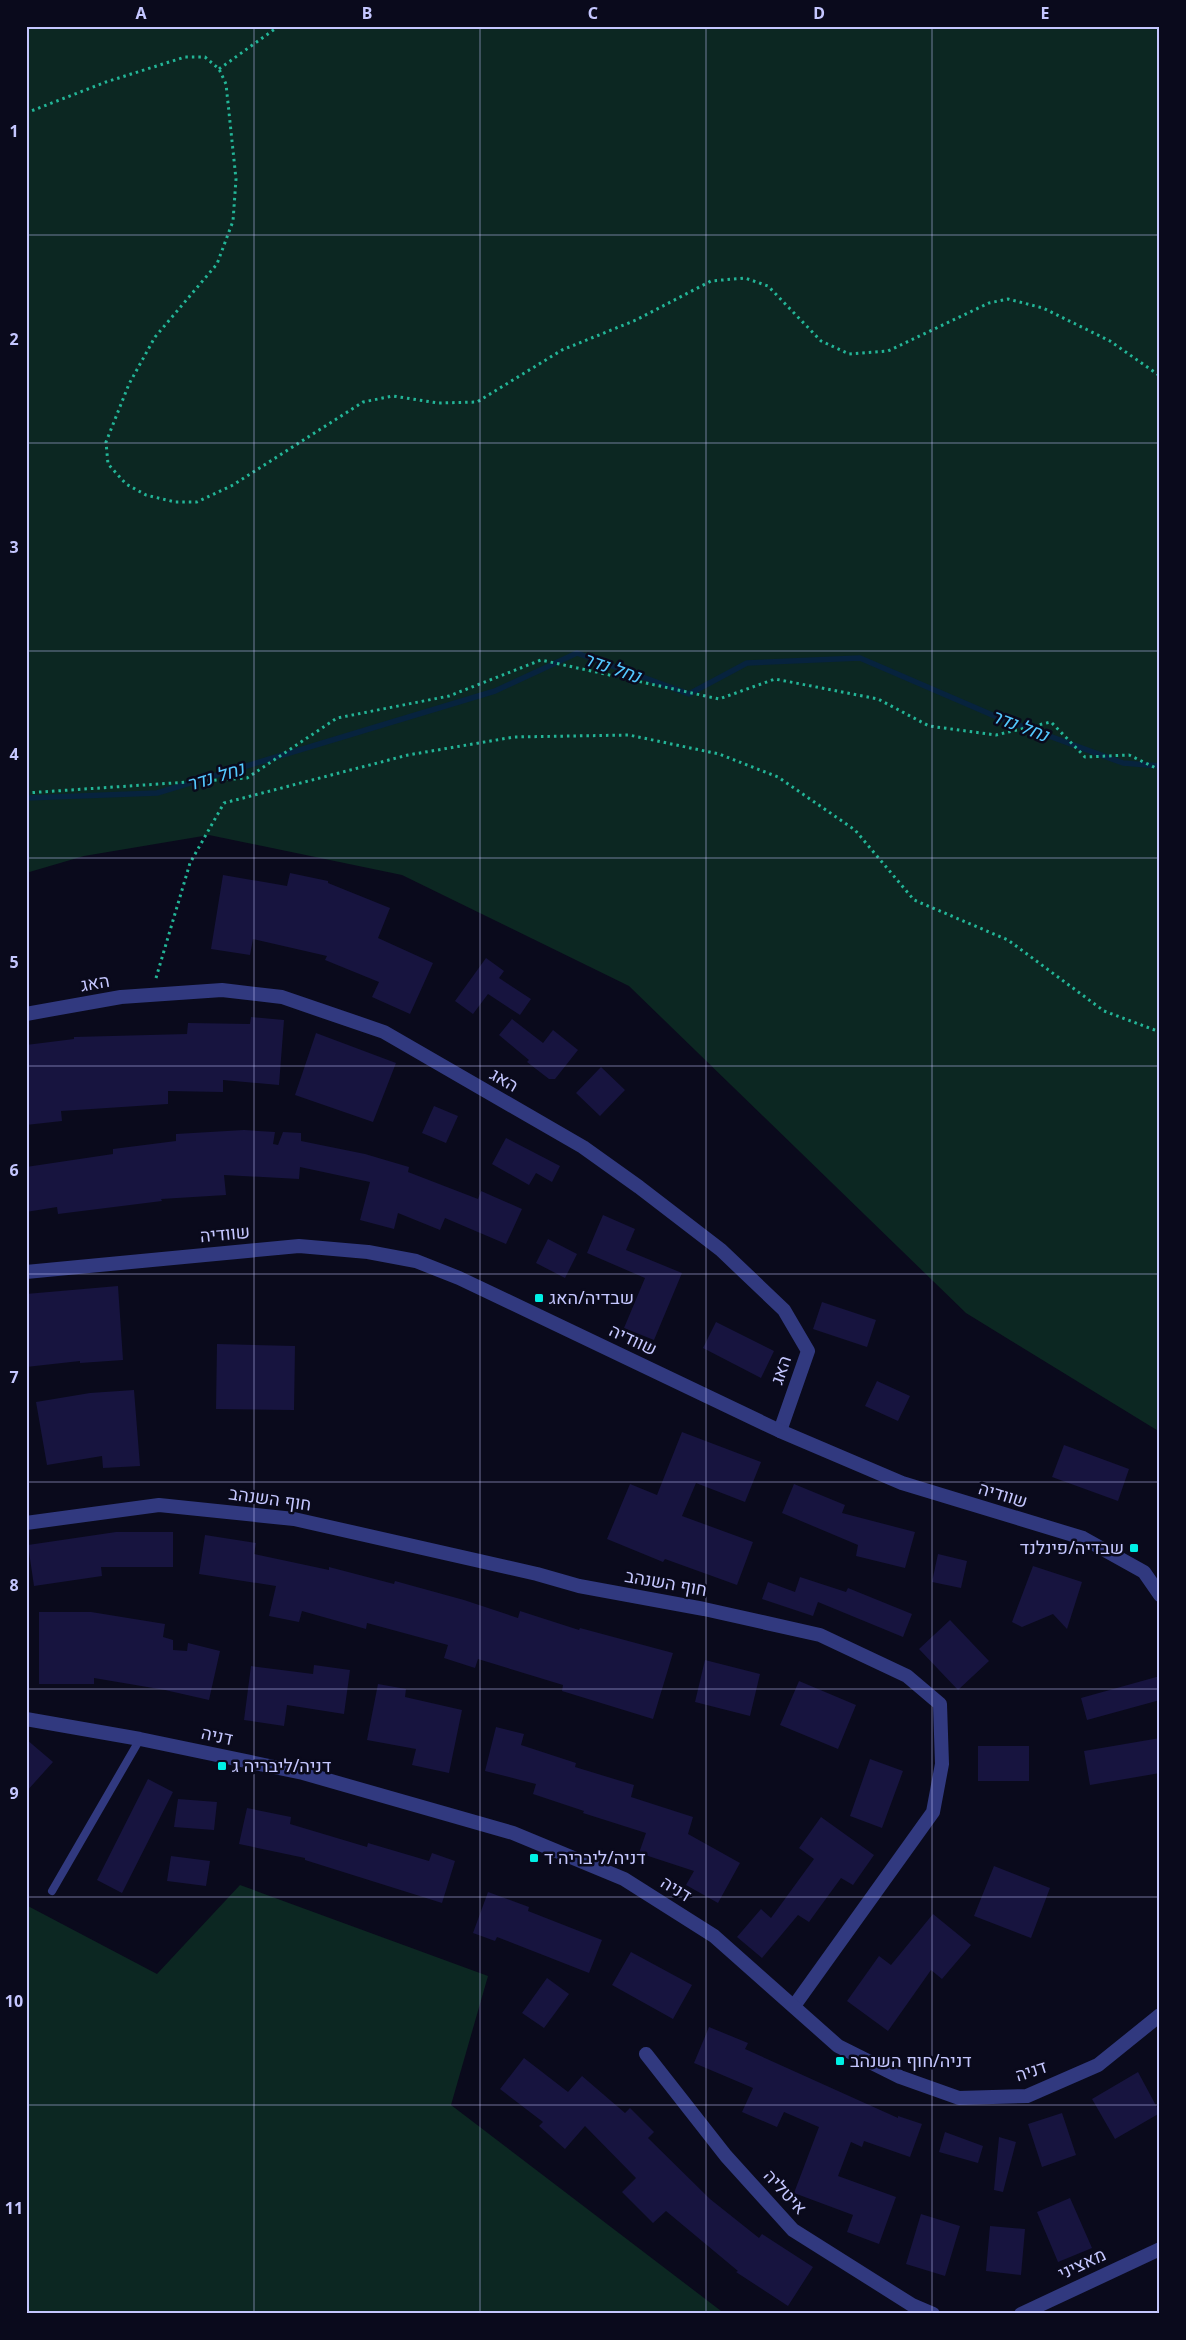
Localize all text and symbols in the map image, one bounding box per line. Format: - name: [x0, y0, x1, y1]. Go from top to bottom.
- text: A: [135, 2, 147, 24]
- text: B: [362, 2, 372, 24]
- text: C: [588, 2, 598, 24]
- text: D: [813, 2, 825, 24]
- text: E: [1041, 2, 1050, 24]
- text: 1: [9, 120, 19, 142]
- text: 2: [9, 328, 19, 350]
- text: 3: [9, 536, 19, 558]
- water label: נחל נדר: [580, 645, 645, 689]
- water label: נחל נדר: [988, 702, 1053, 748]
- text: 4: [9, 743, 19, 765]
- water label: נחל נדר: [183, 755, 248, 797]
- text: 5: [9, 951, 19, 973]
- street label: האג: [78, 968, 111, 996]
- street label: האג: [486, 1061, 523, 1097]
- text: 6: [9, 1159, 19, 1181]
- street label: שוודיה: [199, 1219, 251, 1247]
- place label: שבדיה/האג: [549, 1285, 634, 1309]
- marker: שבדיה/האג: [533, 1292, 545, 1304]
- street label: שוודיה: [606, 1318, 661, 1361]
- street label: האג: [764, 1352, 796, 1387]
- text: 7: [9, 1366, 19, 1388]
- street label: שוודיה: [976, 1475, 1031, 1513]
- street label: חוף השנהב: [227, 1480, 313, 1516]
- place label: שבדיה/פינלנד: [1020, 1535, 1124, 1559]
- marker: שבדיה/פינלנד: [1128, 1542, 1140, 1554]
- street label: חוף השנהב: [623, 1563, 709, 1601]
- text: 8: [9, 1574, 19, 1596]
- street label: דניה: [199, 1720, 235, 1750]
- place label: דניה/ליבריה ג: [232, 1753, 331, 1777]
- marker: דניה/ליבריה ג: [216, 1760, 228, 1772]
- text: 9: [9, 1782, 19, 1804]
- place label: דניה/ליבריה ד: [544, 1845, 646, 1869]
- marker: דניה/ליבריה ד: [528, 1852, 540, 1864]
- street label: דניה: [657, 1870, 696, 1907]
- text: 10: [5, 1990, 23, 2012]
- place label: דניה/חוף השנהב: [850, 2048, 972, 2072]
- street label: דניה: [1012, 2054, 1050, 2086]
- marker: דניה/חוף השנהב: [834, 2055, 846, 2067]
- street label: איטליה: [759, 2164, 813, 2219]
- text: 11: [5, 2197, 23, 2219]
- street label: מאציני: [1054, 2242, 1109, 2285]

